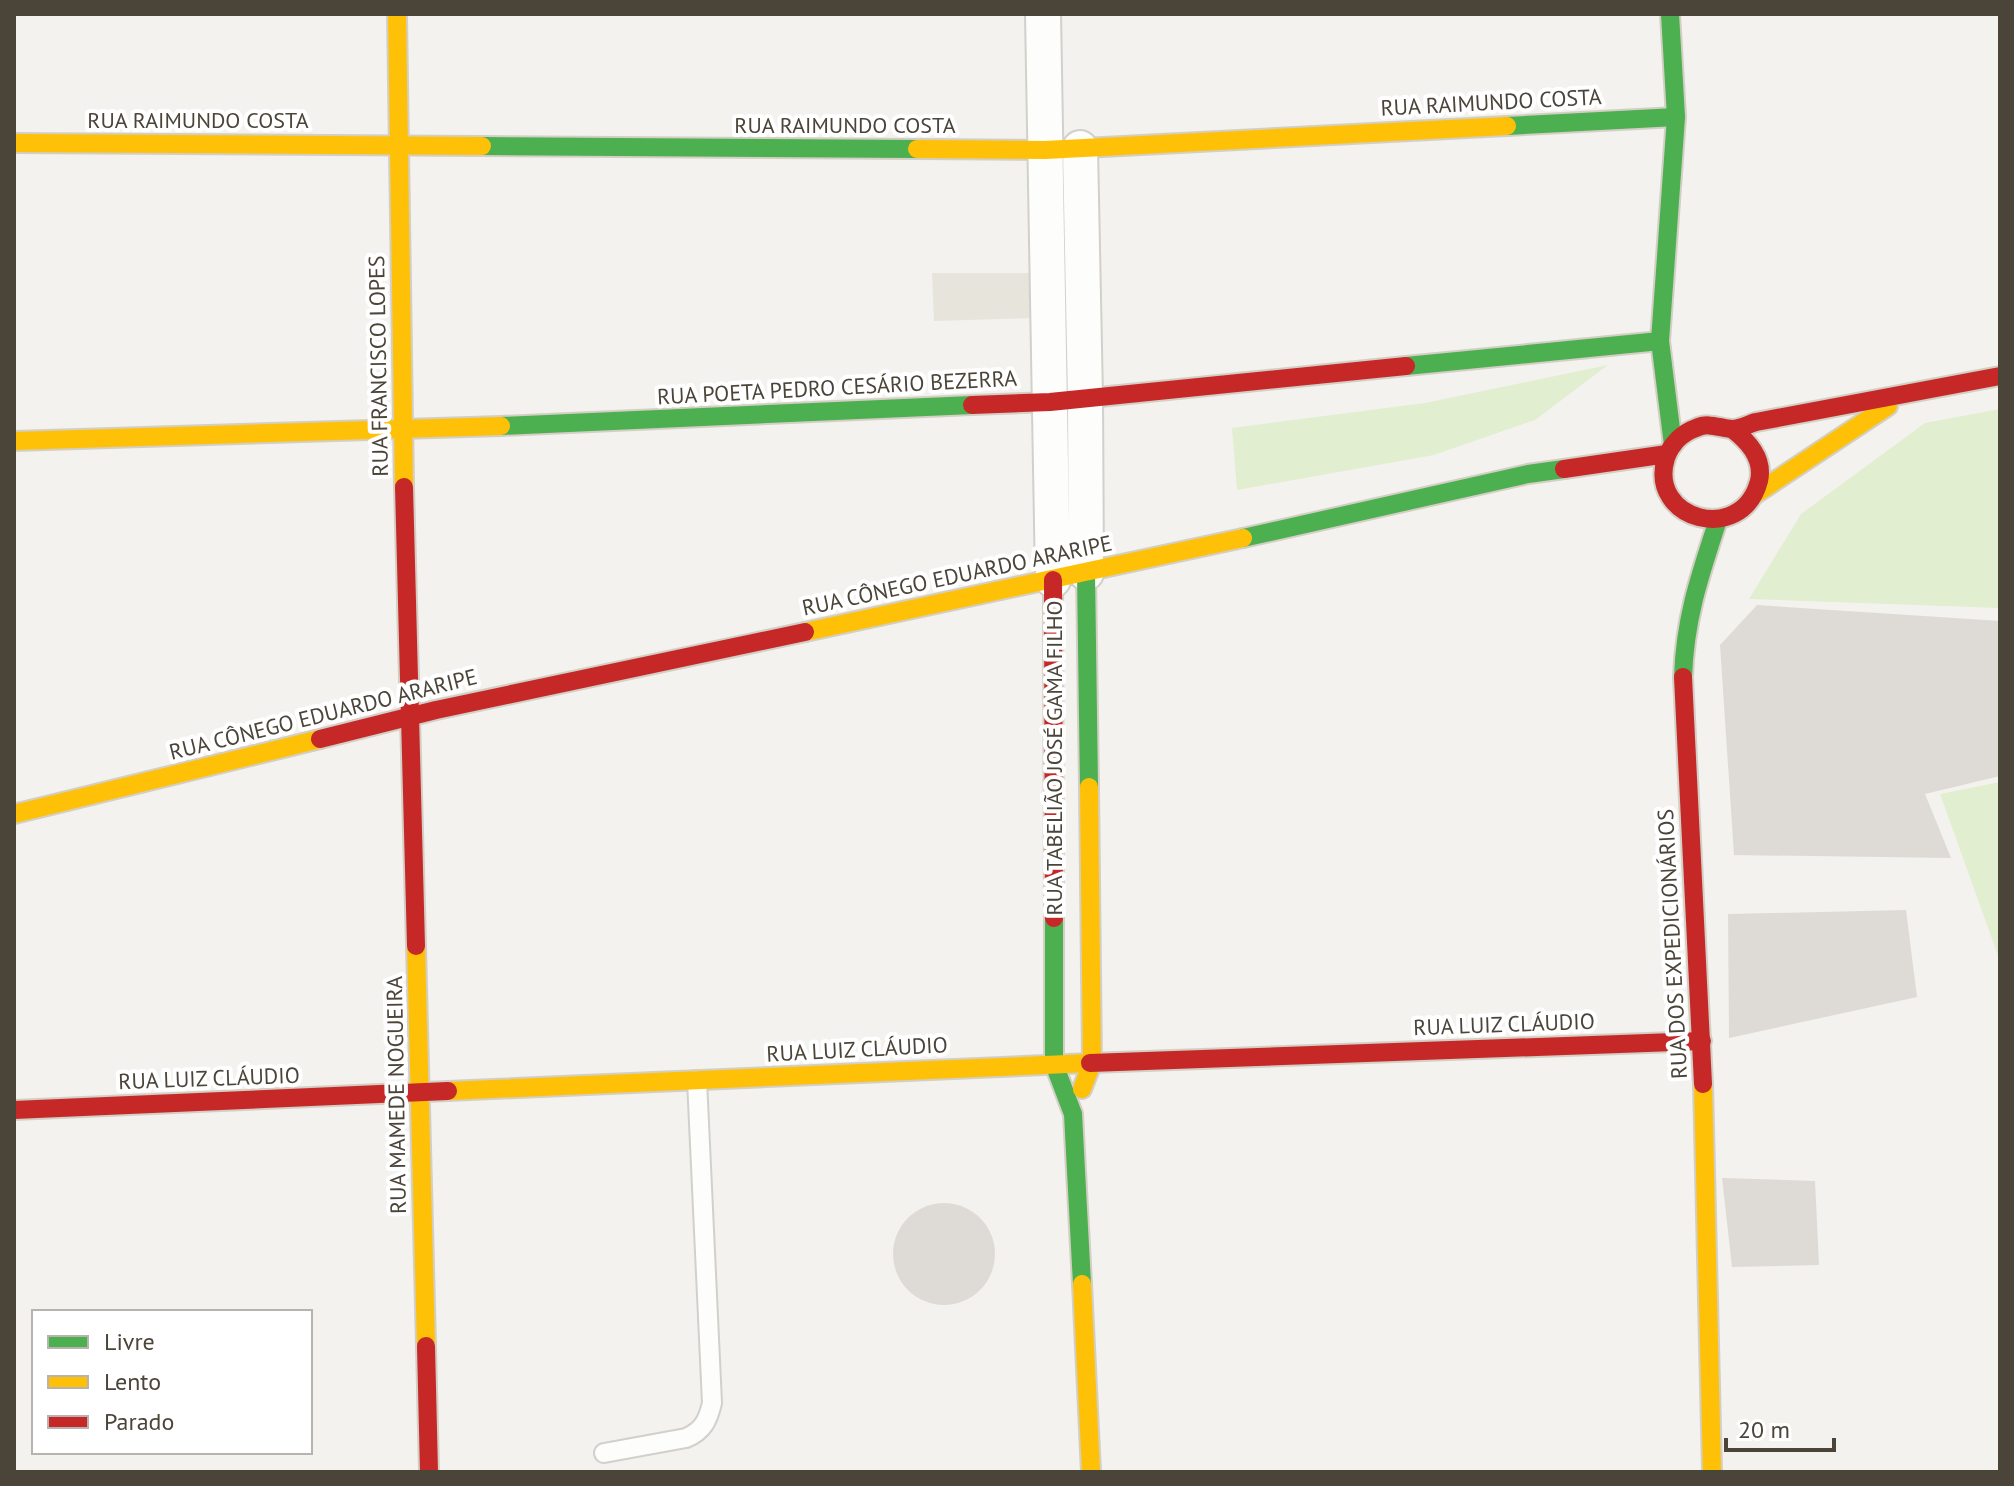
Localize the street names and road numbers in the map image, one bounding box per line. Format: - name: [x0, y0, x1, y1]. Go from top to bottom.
- street label: RUA RAIMUNDO COSTA: [1380, 82, 1602, 122]
- street label: RUA RAIMUNDO COSTA: [87, 106, 309, 134]
- street label: RUA RAIMUNDO COSTA: [734, 111, 956, 139]
- street label: RUA FRANCISCO LOPES: [362, 255, 394, 477]
- street label: RUA POETA PEDRO CESÁRIO BEZERRA: [656, 364, 1018, 410]
- street label: RUA CÔNEGO EDUARDO ARARIPE: [799, 528, 1115, 622]
- street label: RUA TABELIÃO JOSÉ GAMA FILHO: [1040, 600, 1068, 916]
- street label: RUA CÔNEGO EDUARDO ARARIPE: [166, 662, 480, 766]
- street label: RUA DOS EXPEDICIONÁRIOS: [1651, 808, 1693, 1080]
- street label: RUA MAMEDE NOGUEIRA: [380, 976, 412, 1214]
- street label: RUA LUIZ CLÁUDIO: [1413, 1007, 1595, 1041]
- street label: RUA LUIZ CLÁUDIO: [766, 1030, 948, 1068]
- street label: RUA LUIZ CLÁUDIO: [118, 1061, 300, 1095]

